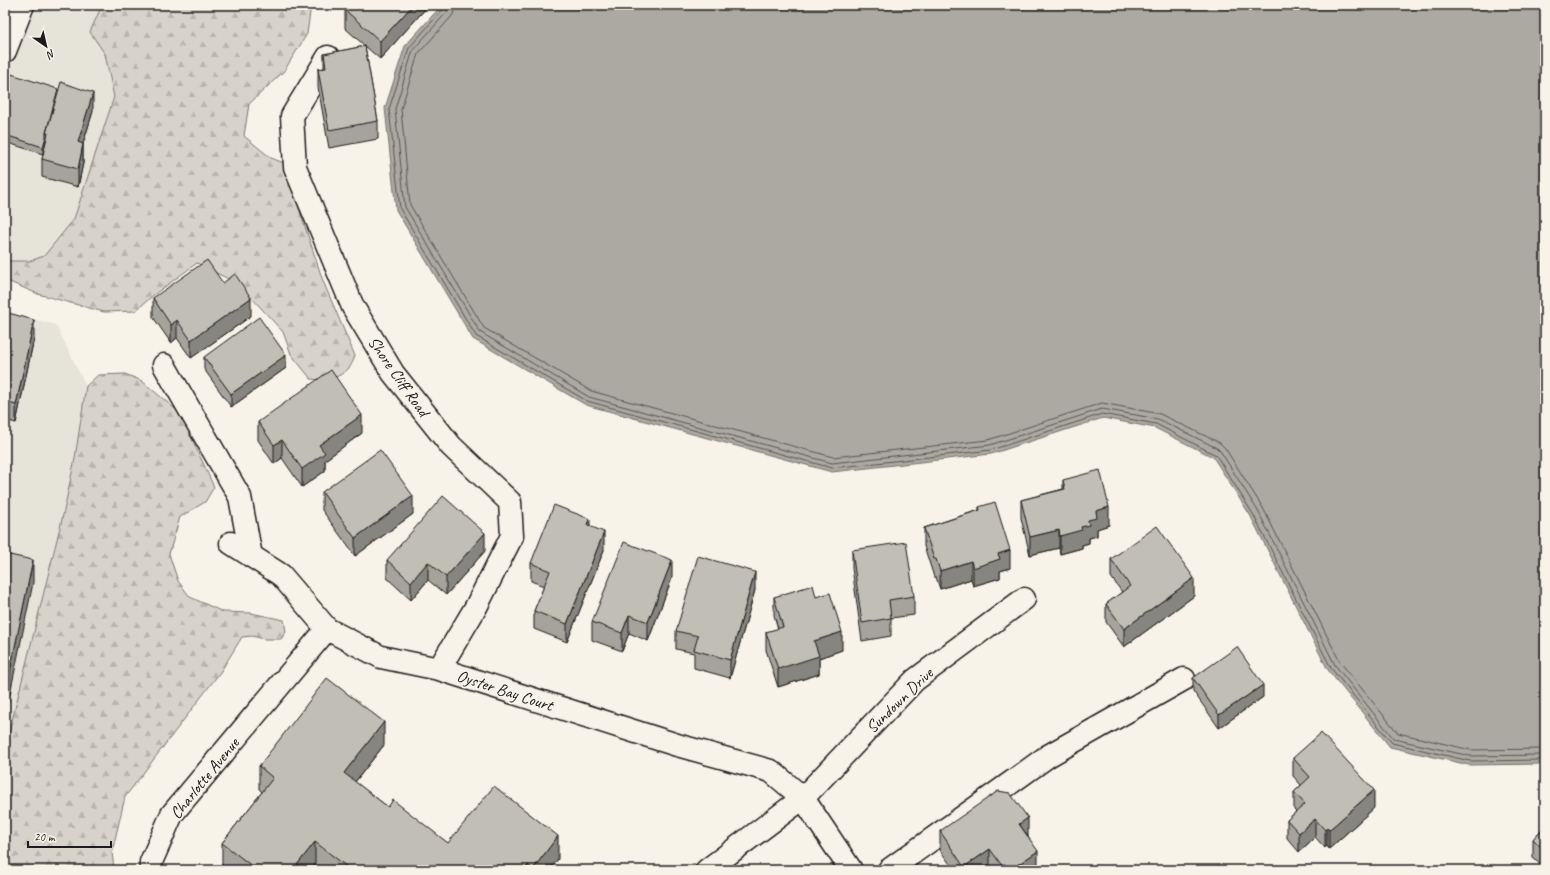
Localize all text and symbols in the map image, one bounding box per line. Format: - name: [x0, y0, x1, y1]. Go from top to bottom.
- north arrow: [26, 26, 66, 66]
- text: N: [43, 47, 58, 63]
- street label: Shore Cliff Road: [363, 332, 435, 422]
- street label: Sundown Drive: [861, 662, 938, 738]
- street label: Oyster Bay Court: [454, 665, 558, 717]
- street label: Charlotte Avenue: [165, 732, 244, 823]
- scale bar: [28, 823, 111, 849]
- text: 20 m: [34, 829, 56, 845]

